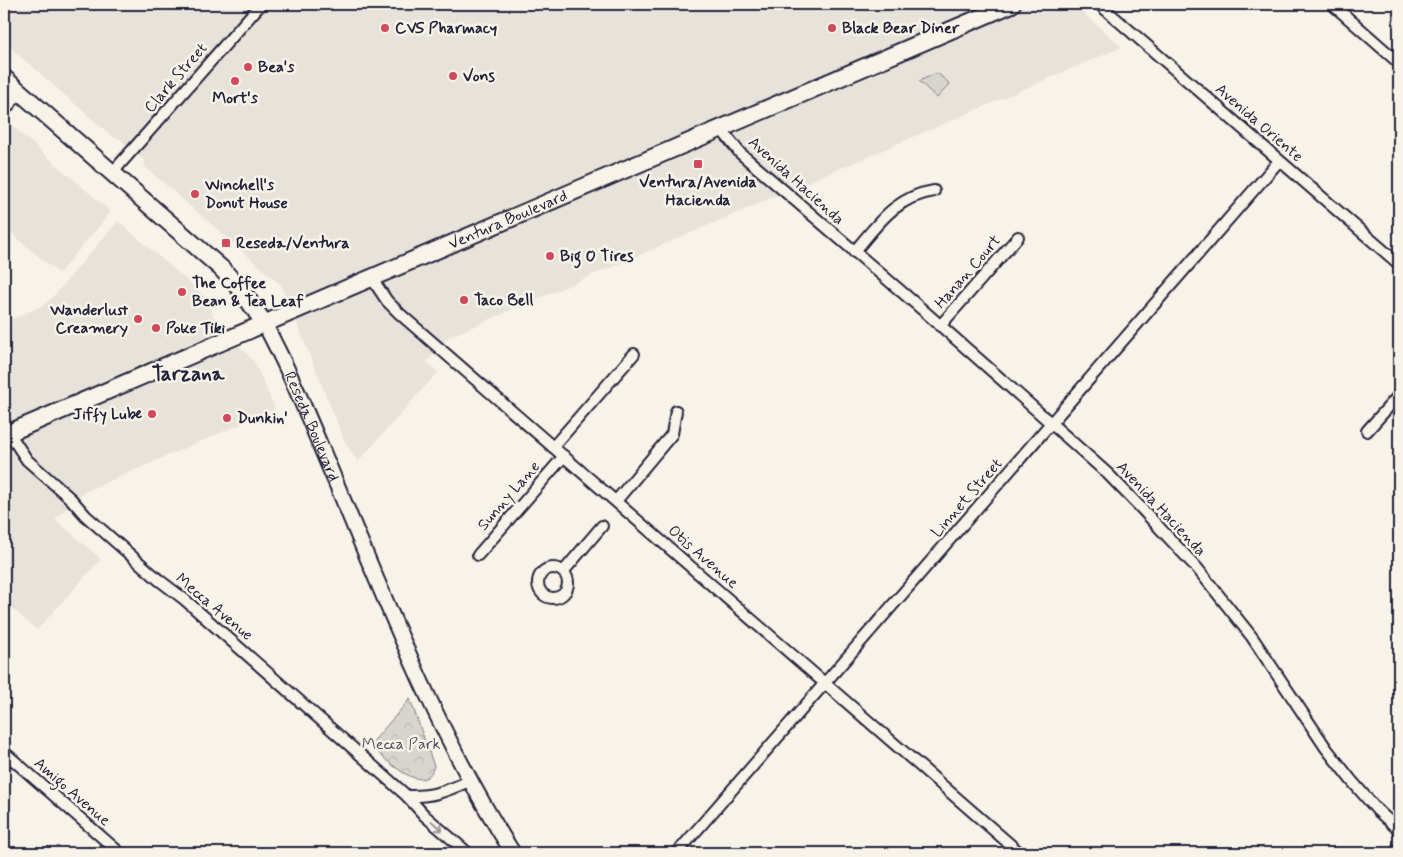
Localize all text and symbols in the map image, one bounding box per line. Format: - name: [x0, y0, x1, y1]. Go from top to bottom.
- place label: CVS Pharmacy: [395, 18, 497, 39]
- place label: Black Bear Diner: [842, 18, 960, 39]
- marker: CVS Pharmacy: [379, 22, 391, 34]
- marker: Black Bear Diner: [826, 22, 838, 34]
- street label: Clark Street: [140, 38, 212, 118]
- place label: Bea's: [258, 57, 295, 78]
- marker: Bea's: [242, 61, 254, 73]
- place label: Vons: [463, 66, 496, 87]
- marker: Vons: [447, 70, 459, 82]
- marker: Mort's: [229, 75, 241, 87]
- street label: Avenida Oriente: [1211, 79, 1307, 167]
- place label: Mort's: [212, 88, 259, 109]
- street label: Avenida Hacienda: [743, 132, 849, 230]
- marker: Ventura/Avenida Hacienda: [692, 158, 704, 170]
- place label: Ventura/Avenida Hacienda: [639, 172, 757, 211]
- place label: Winchell's Donut House: [204, 175, 288, 214]
- street label: Ventura Boulevard: [445, 185, 571, 254]
- marker: Winchell's Donut House: [189, 188, 201, 200]
- street label: Hanan Court: [930, 230, 1006, 313]
- place label: Reseda/Ventura: [236, 233, 350, 254]
- marker: Reseda/Ventura: [220, 237, 232, 249]
- place label: Big O Tires: [560, 246, 634, 269]
- marker: Big O Tires: [544, 250, 556, 262]
- place label: The Coffee Bean & Tea Leaf: [192, 273, 304, 312]
- marker: The Coffee Bean & Tea Leaf: [176, 286, 188, 298]
- place label: Taco Bell: [474, 290, 533, 311]
- marker: Taco Bell: [458, 294, 470, 306]
- place label: Wanderlust Creamery: [49, 300, 129, 339]
- marker: Wanderlust Creamery: [132, 313, 144, 325]
- place label: Poke Tiki: [166, 318, 225, 339]
- marker: Poke Tiki: [150, 322, 162, 334]
- district label: Tarzana: [152, 360, 226, 388]
- street label: Reseda Boulevard: [279, 368, 345, 484]
- place label: Jiffy Lube: [73, 404, 143, 425]
- marker: Jiffy Lube: [146, 408, 158, 420]
- place label: Dunkin': [237, 408, 288, 429]
- marker: Dunkin': [221, 412, 233, 424]
- street label: Linnet Street: [927, 454, 1007, 542]
- street label: Sunny Lane: [473, 457, 545, 535]
- street label: Avenida Hacienda: [1111, 457, 1211, 561]
- street label: Otis Avenue: [663, 520, 743, 594]
- street label: Mecca Avenue: [171, 568, 257, 646]
- park label: Mecca Park: [362, 734, 440, 755]
- street label: Amigo Avenue: [29, 753, 115, 832]
- one-way arrow: [430, 820, 443, 832]

